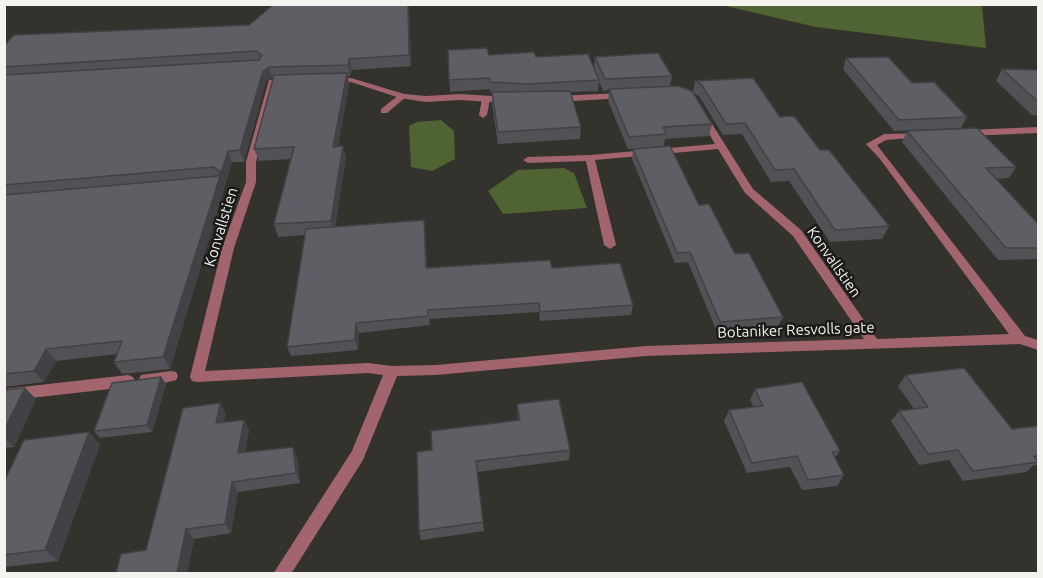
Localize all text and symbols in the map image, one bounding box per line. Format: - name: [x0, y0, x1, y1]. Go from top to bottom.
- street label: Konvallstien: [200, 185, 242, 269]
- street label: Konvallstien: [803, 223, 865, 301]
- street label: Botaniker Resvolls gate: [717, 318, 875, 342]

